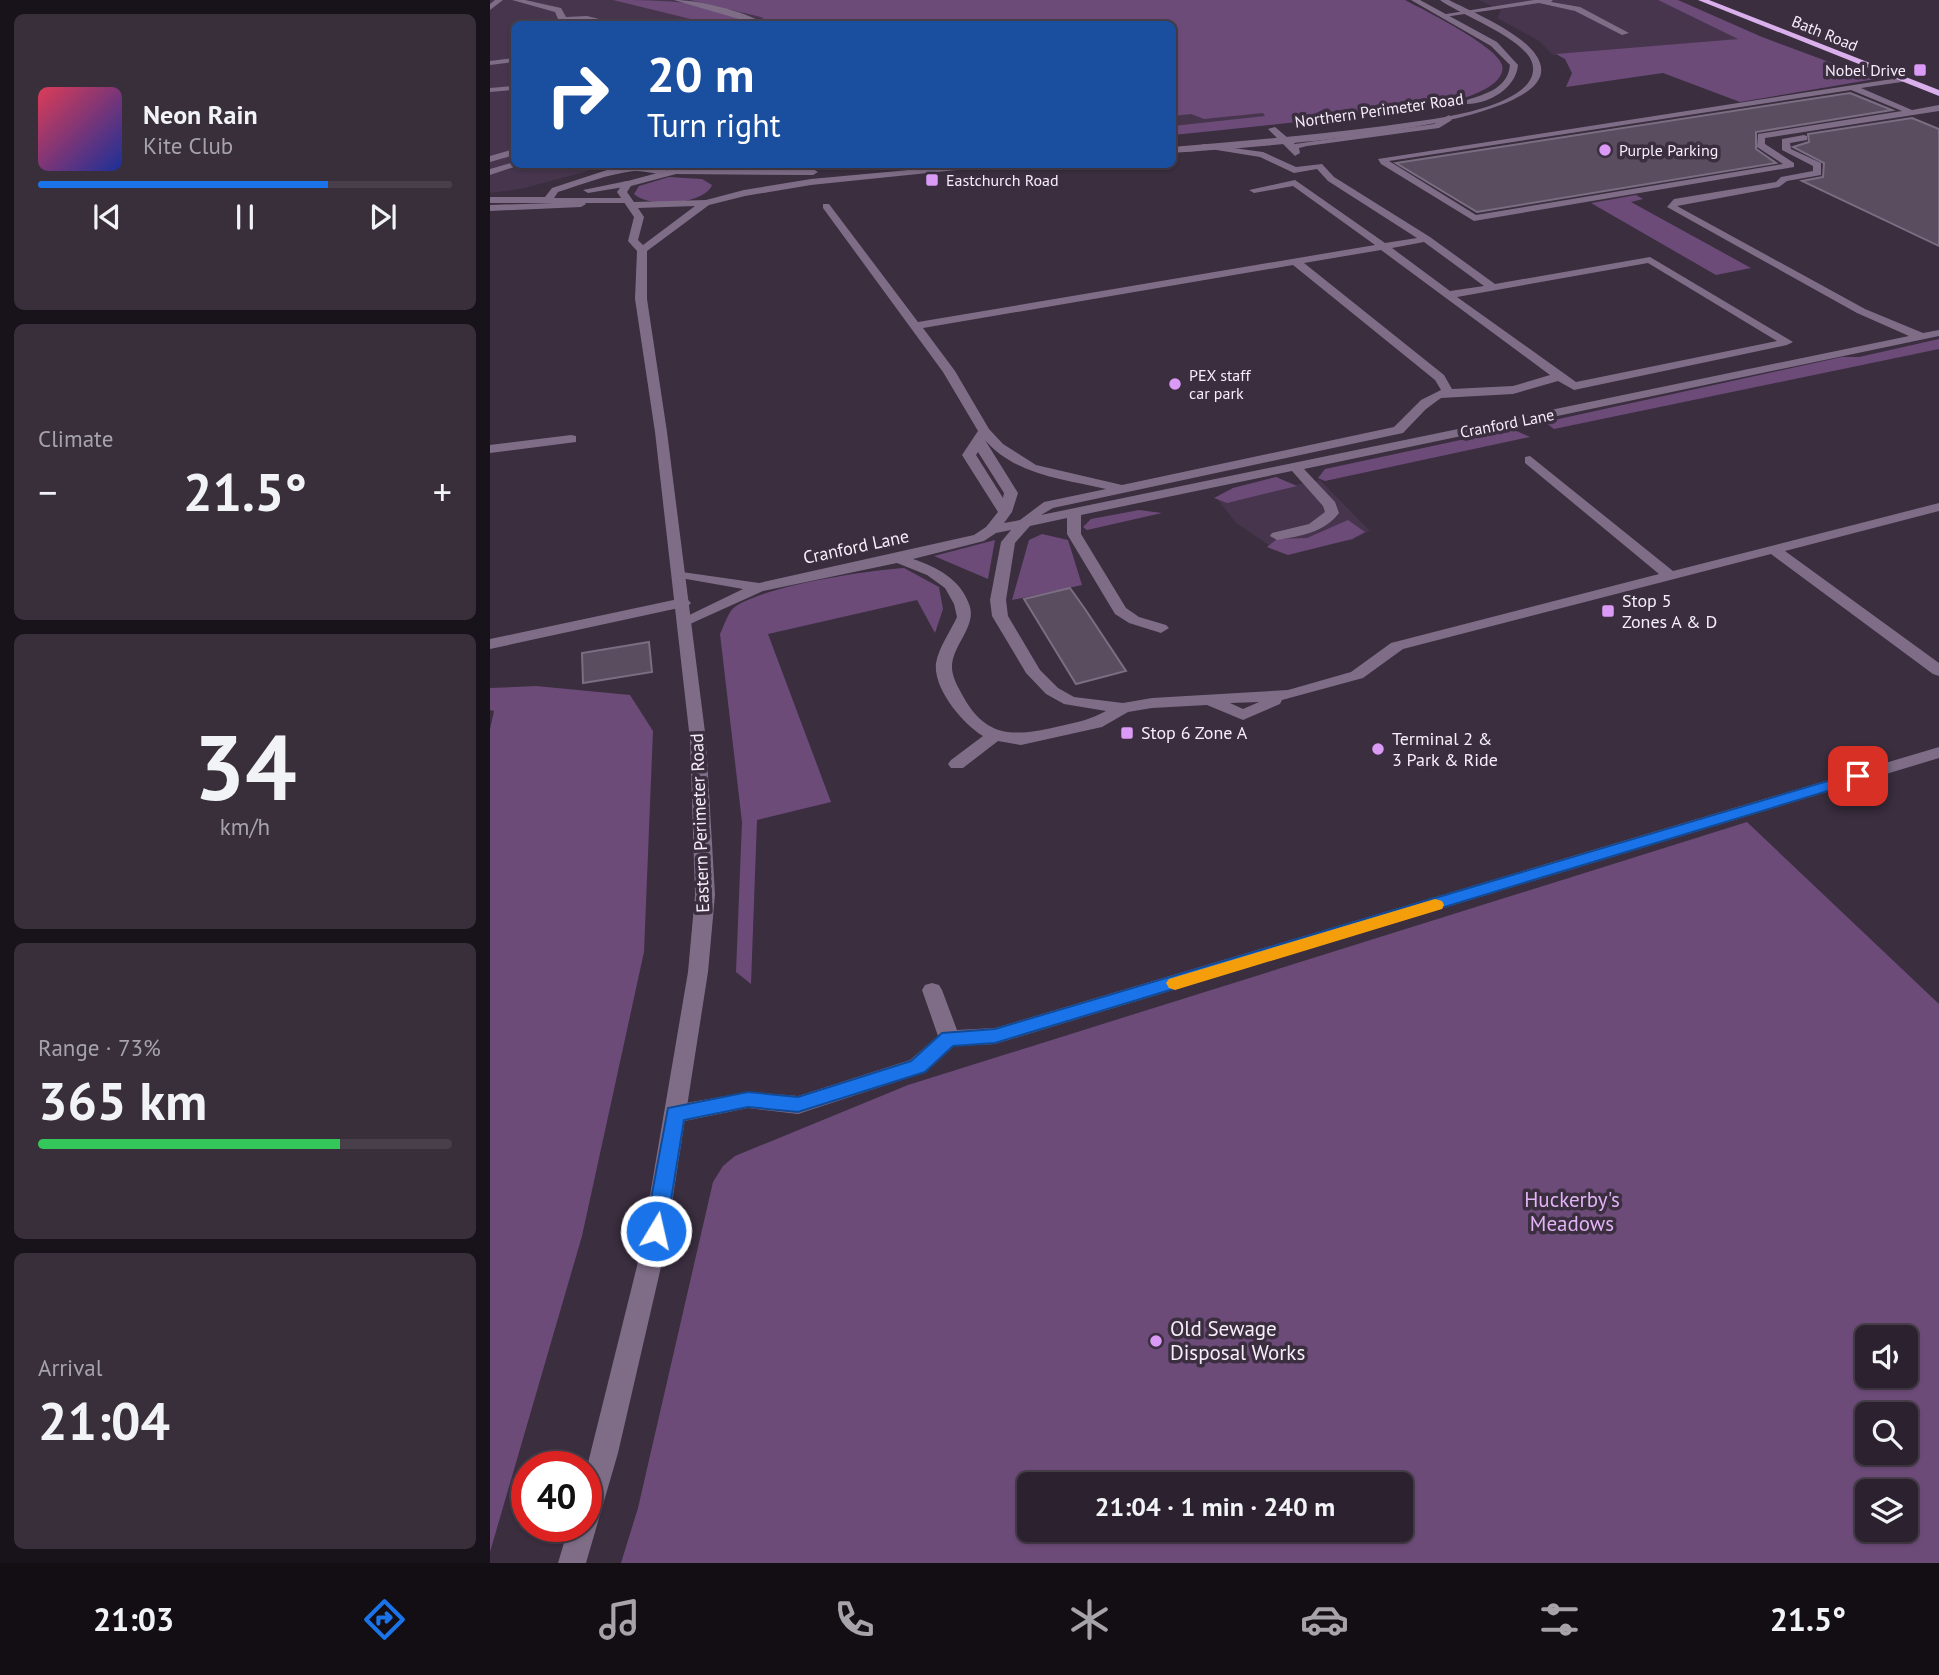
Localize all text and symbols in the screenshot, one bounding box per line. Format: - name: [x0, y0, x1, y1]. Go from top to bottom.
- street label: Bath Road: [1789, 11, 1861, 55]
- text: 20 m: [647, 42, 754, 106]
- icon: right: [532, 49, 623, 140]
- place label: Nobel Drive: [1825, 60, 1906, 80]
- marker: Nobel Drive: [1912, 62, 1928, 78]
- street label: Northern Perimeter Road: [1293, 88, 1465, 132]
- text: Neon Rain: [143, 98, 258, 131]
- text: Turn right: [647, 104, 781, 146]
- text: Kite Club: [143, 131, 233, 160]
- place label: Purple Parking: [1619, 140, 1718, 160]
- marker: Purple Parking: [1597, 142, 1613, 158]
- place label: Eastchurch Road: [946, 170, 1059, 190]
- marker: Eastchurch Road: [924, 172, 940, 188]
- icon: previous: [88, 198, 126, 236]
- icon: pause: [226, 198, 264, 236]
- icon: next: [364, 198, 402, 236]
- place label: PEX staff car park: [1189, 365, 1251, 403]
- marker: PEX staff car park: [1167, 376, 1183, 392]
- street label: Cranford Lane: [1458, 404, 1556, 442]
- text: Climate: [38, 424, 113, 453]
- text: 21.5°: [183, 458, 307, 525]
- text: −: [38, 467, 57, 516]
- text: +: [433, 467, 452, 516]
- street label: Cranford Lane: [801, 524, 911, 569]
- place label: Stop 5 Zones A & D: [1622, 589, 1717, 633]
- marker: Stop 5 Zones A & D: [1600, 603, 1616, 619]
- text: 34: [193, 707, 297, 825]
- place label: Stop 6 Zone A: [1141, 721, 1248, 744]
- marker: Stop 6 Zone A: [1119, 725, 1135, 741]
- place label: Terminal 2 & 3 Park & Ride: [1392, 727, 1498, 771]
- street label: Eastern Perimeter Road: [685, 733, 714, 913]
- marker: Terminal 2 & 3 Park & Ride: [1370, 741, 1386, 757]
- pin: [1828, 746, 1888, 806]
- icon: arrive: [1839, 757, 1877, 795]
- text: km/h: [220, 812, 270, 841]
- text: Range · 73%: [38, 1033, 161, 1062]
- text: 365 km: [38, 1067, 207, 1134]
- park label: Huckerby's Meadows: [1524, 1186, 1620, 1237]
- position arrow: [619, 1194, 693, 1268]
- place label: Old Sewage Disposal Works: [1170, 1315, 1305, 1366]
- map controls: [1855, 1325, 1918, 1542]
- button: sound: [1855, 1325, 1918, 1388]
- marker: Old Sewage Disposal Works: [1148, 1333, 1164, 1349]
- text: Arrival: [38, 1353, 102, 1382]
- text: 21:04: [38, 1387, 170, 1454]
- button: search: [1855, 1402, 1918, 1465]
- speed limit sign: 40: [511, 1451, 602, 1542]
- button: layers: [1855, 1479, 1918, 1542]
- text: 21:04 · 1 min · 240 m: [1095, 1490, 1335, 1523]
- icon: directions: [360, 1595, 409, 1644]
- icon: music: [595, 1595, 644, 1644]
- icon: phone: [830, 1595, 879, 1644]
- icon: climate: [1065, 1595, 1114, 1644]
- icon: car: [1300, 1595, 1349, 1644]
- icon: filters: [1535, 1595, 1584, 1644]
- text: 21:03: [93, 1598, 174, 1640]
- text: 21.5°: [1770, 1598, 1846, 1640]

